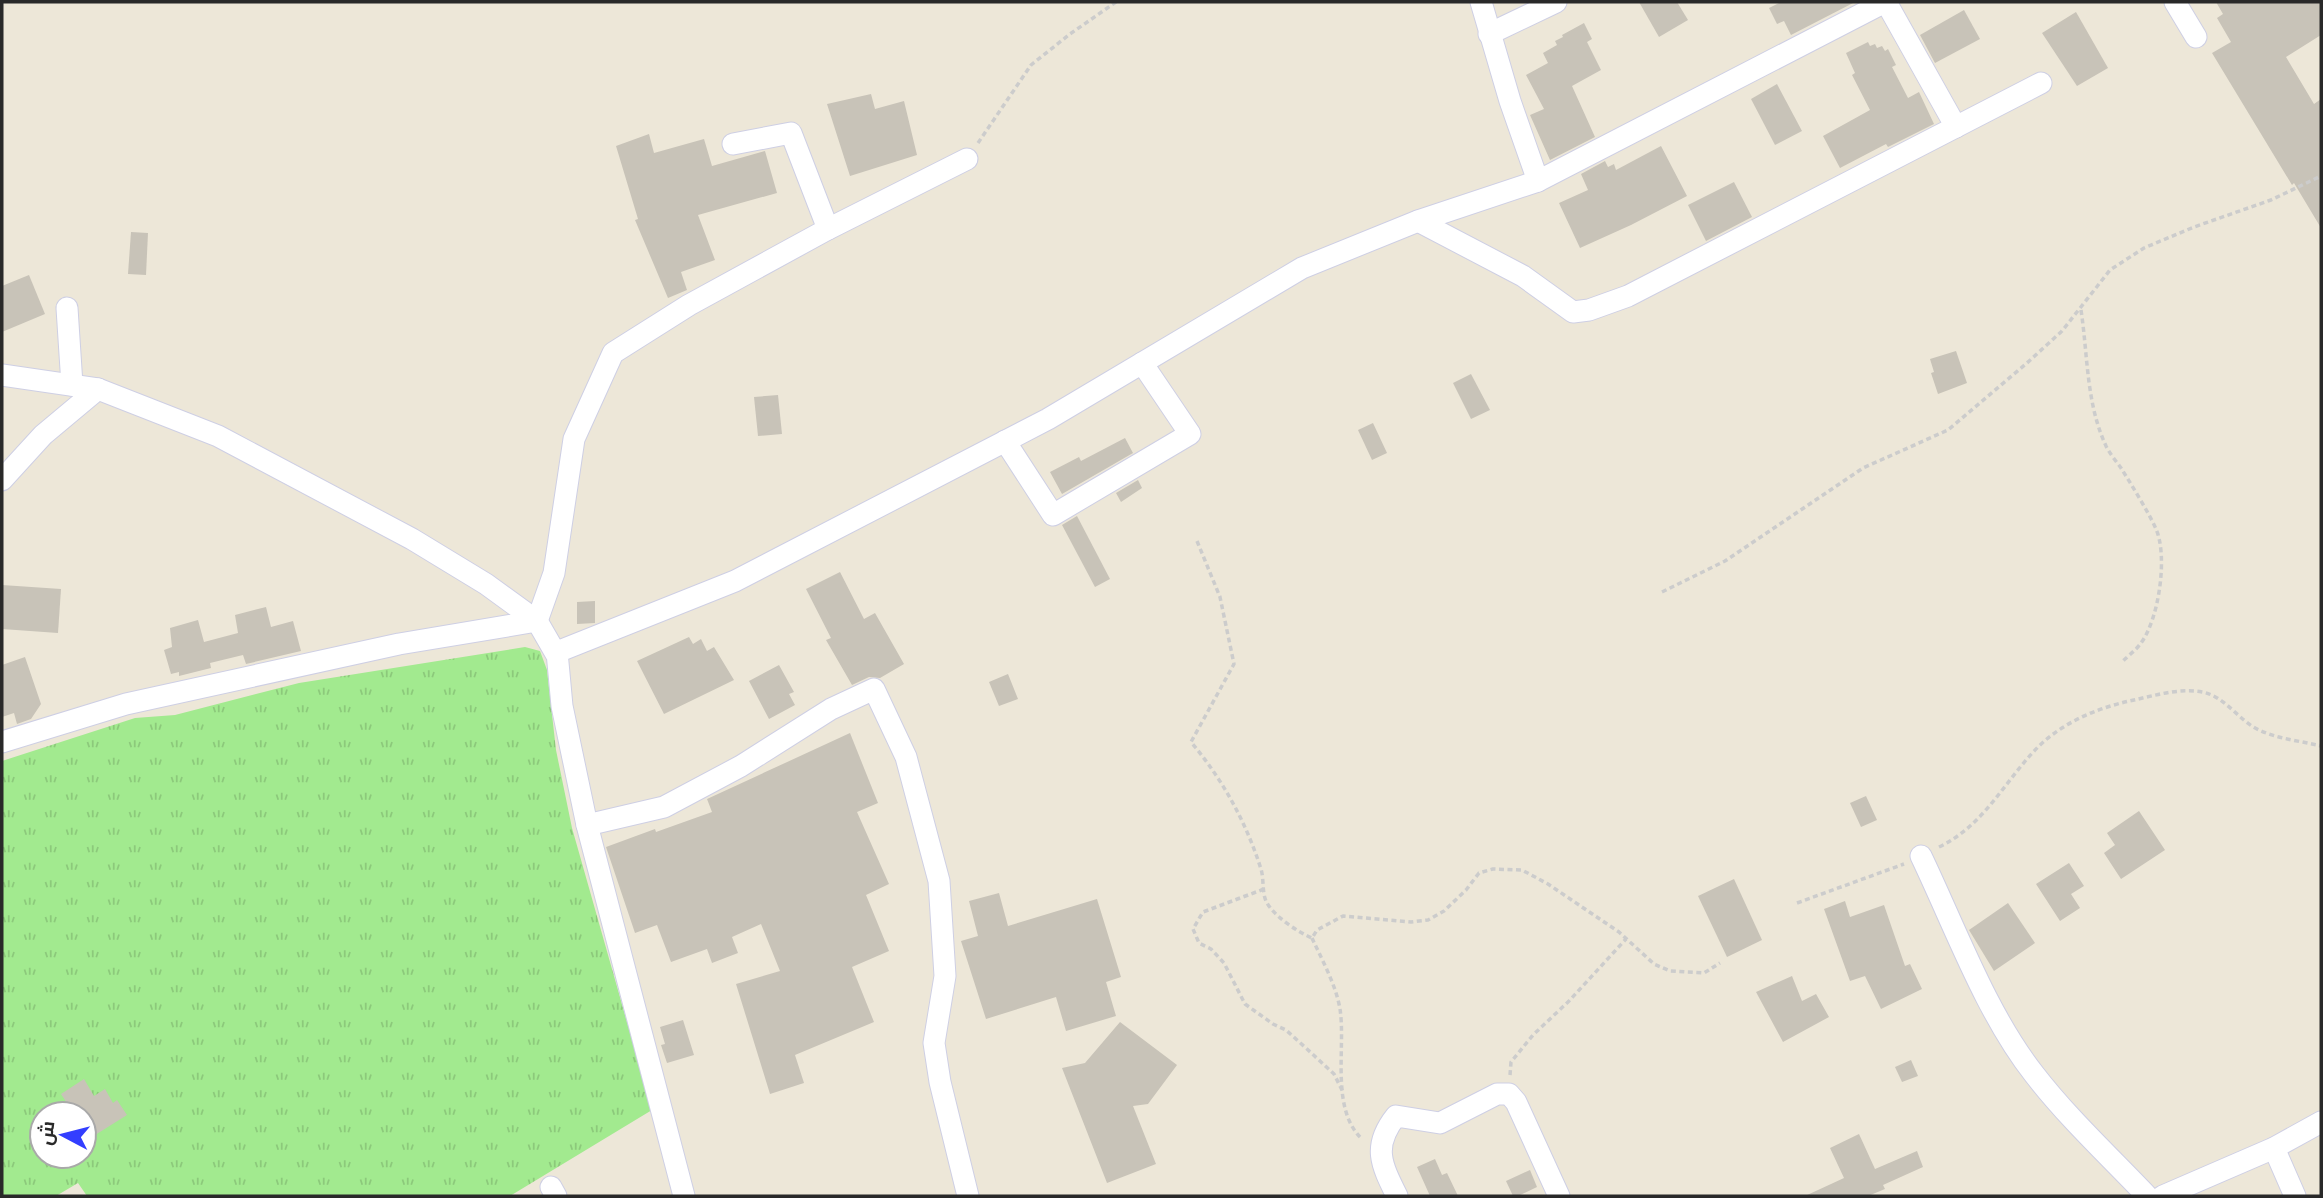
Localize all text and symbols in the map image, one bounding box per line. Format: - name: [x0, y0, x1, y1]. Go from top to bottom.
- north arrow: [28, 1100, 98, 1170]
- text: ش: [34, 1119, 61, 1147]

